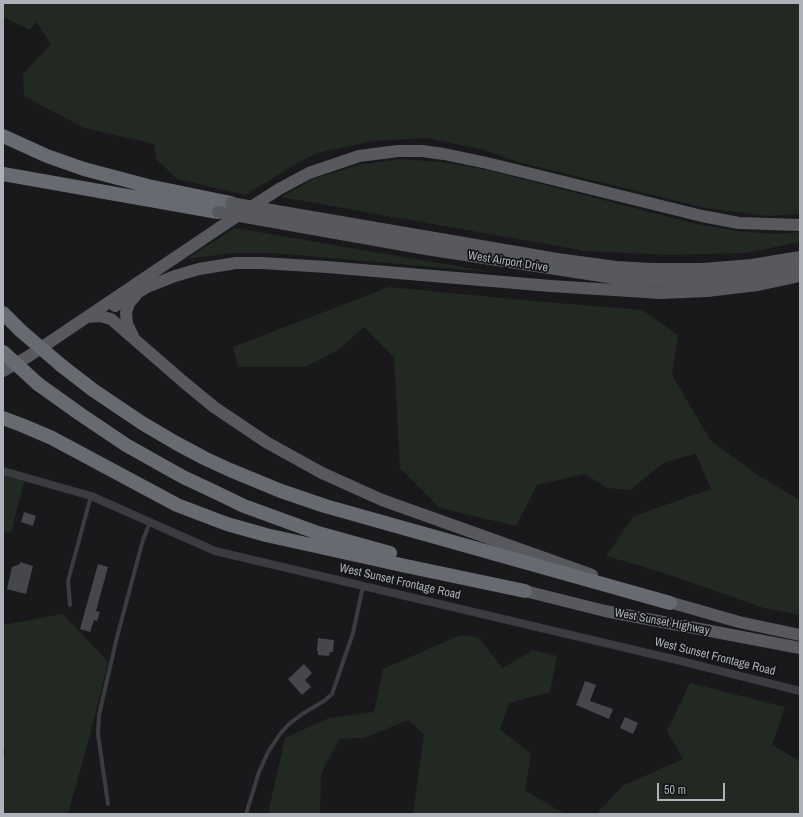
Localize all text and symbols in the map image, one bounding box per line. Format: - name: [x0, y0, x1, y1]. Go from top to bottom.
- street label: West Airport Drive: [467, 249, 549, 275]
- street label: West Sunset Frontage Road: [338, 561, 462, 603]
- street label: West Sunset Highway: [613, 606, 711, 638]
- street label: West Sunset Frontage Road: [653, 635, 777, 679]
- scale bar: [659, 775, 727, 801]
- text: 50 m: [664, 782, 686, 798]

